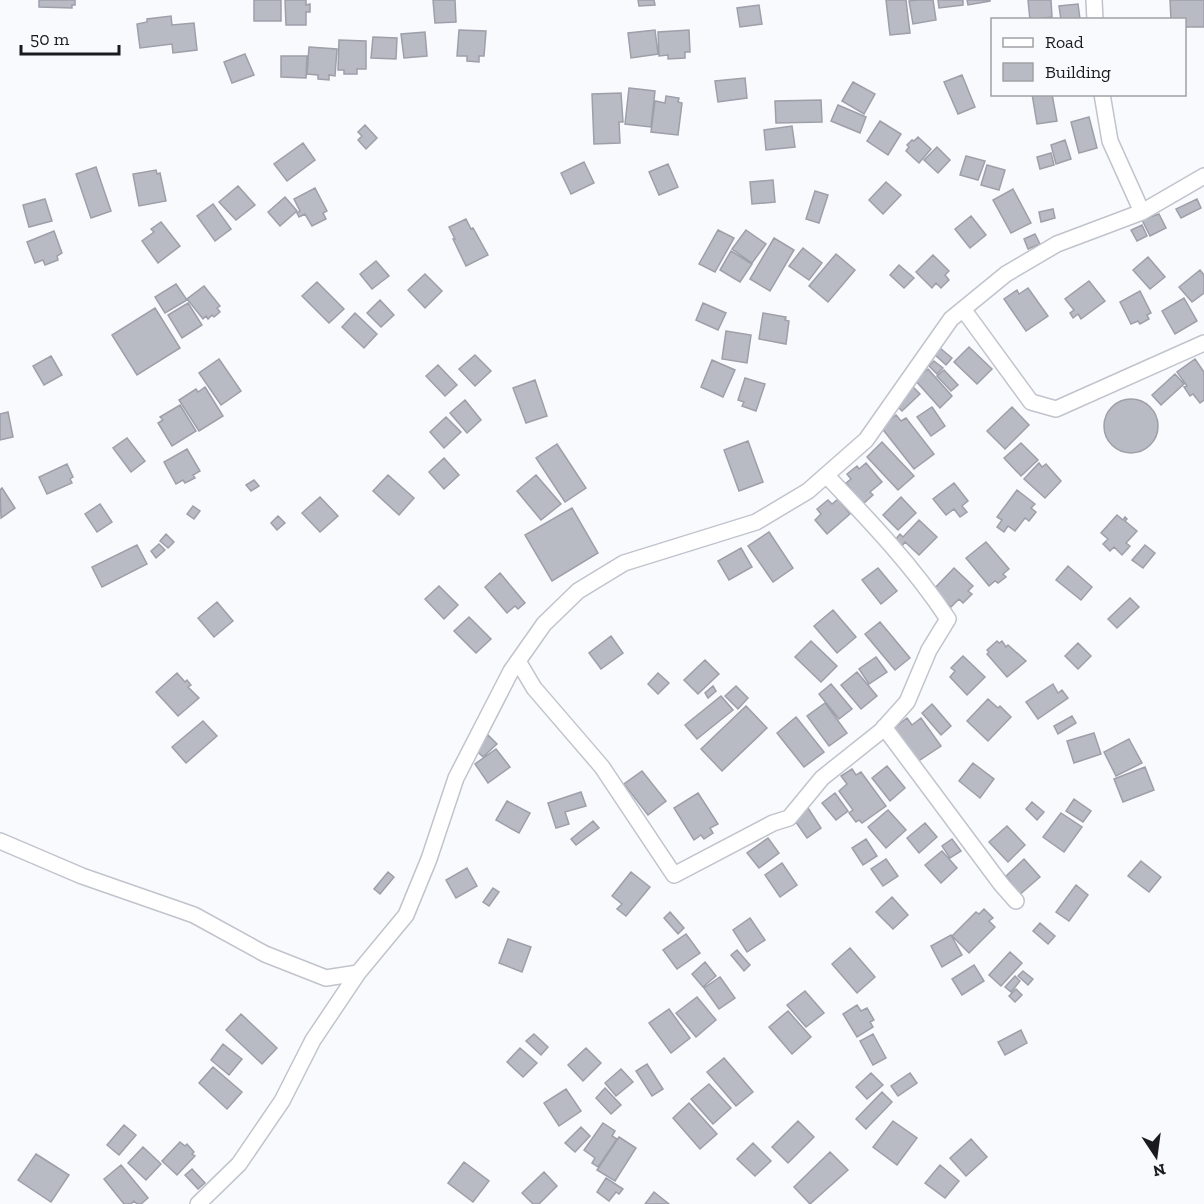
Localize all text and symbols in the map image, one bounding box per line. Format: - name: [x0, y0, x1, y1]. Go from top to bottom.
- scale bar: [21, 18, 118, 56]
- legend: [991, 18, 1186, 96]
- text: 50 m: [30, 28, 70, 50]
- text: Road: [1045, 31, 1084, 53]
- text: Building: [1045, 61, 1111, 83]
- north arrow: [1126, 1126, 1186, 1186]
- text: N: [1151, 1160, 1167, 1181]

